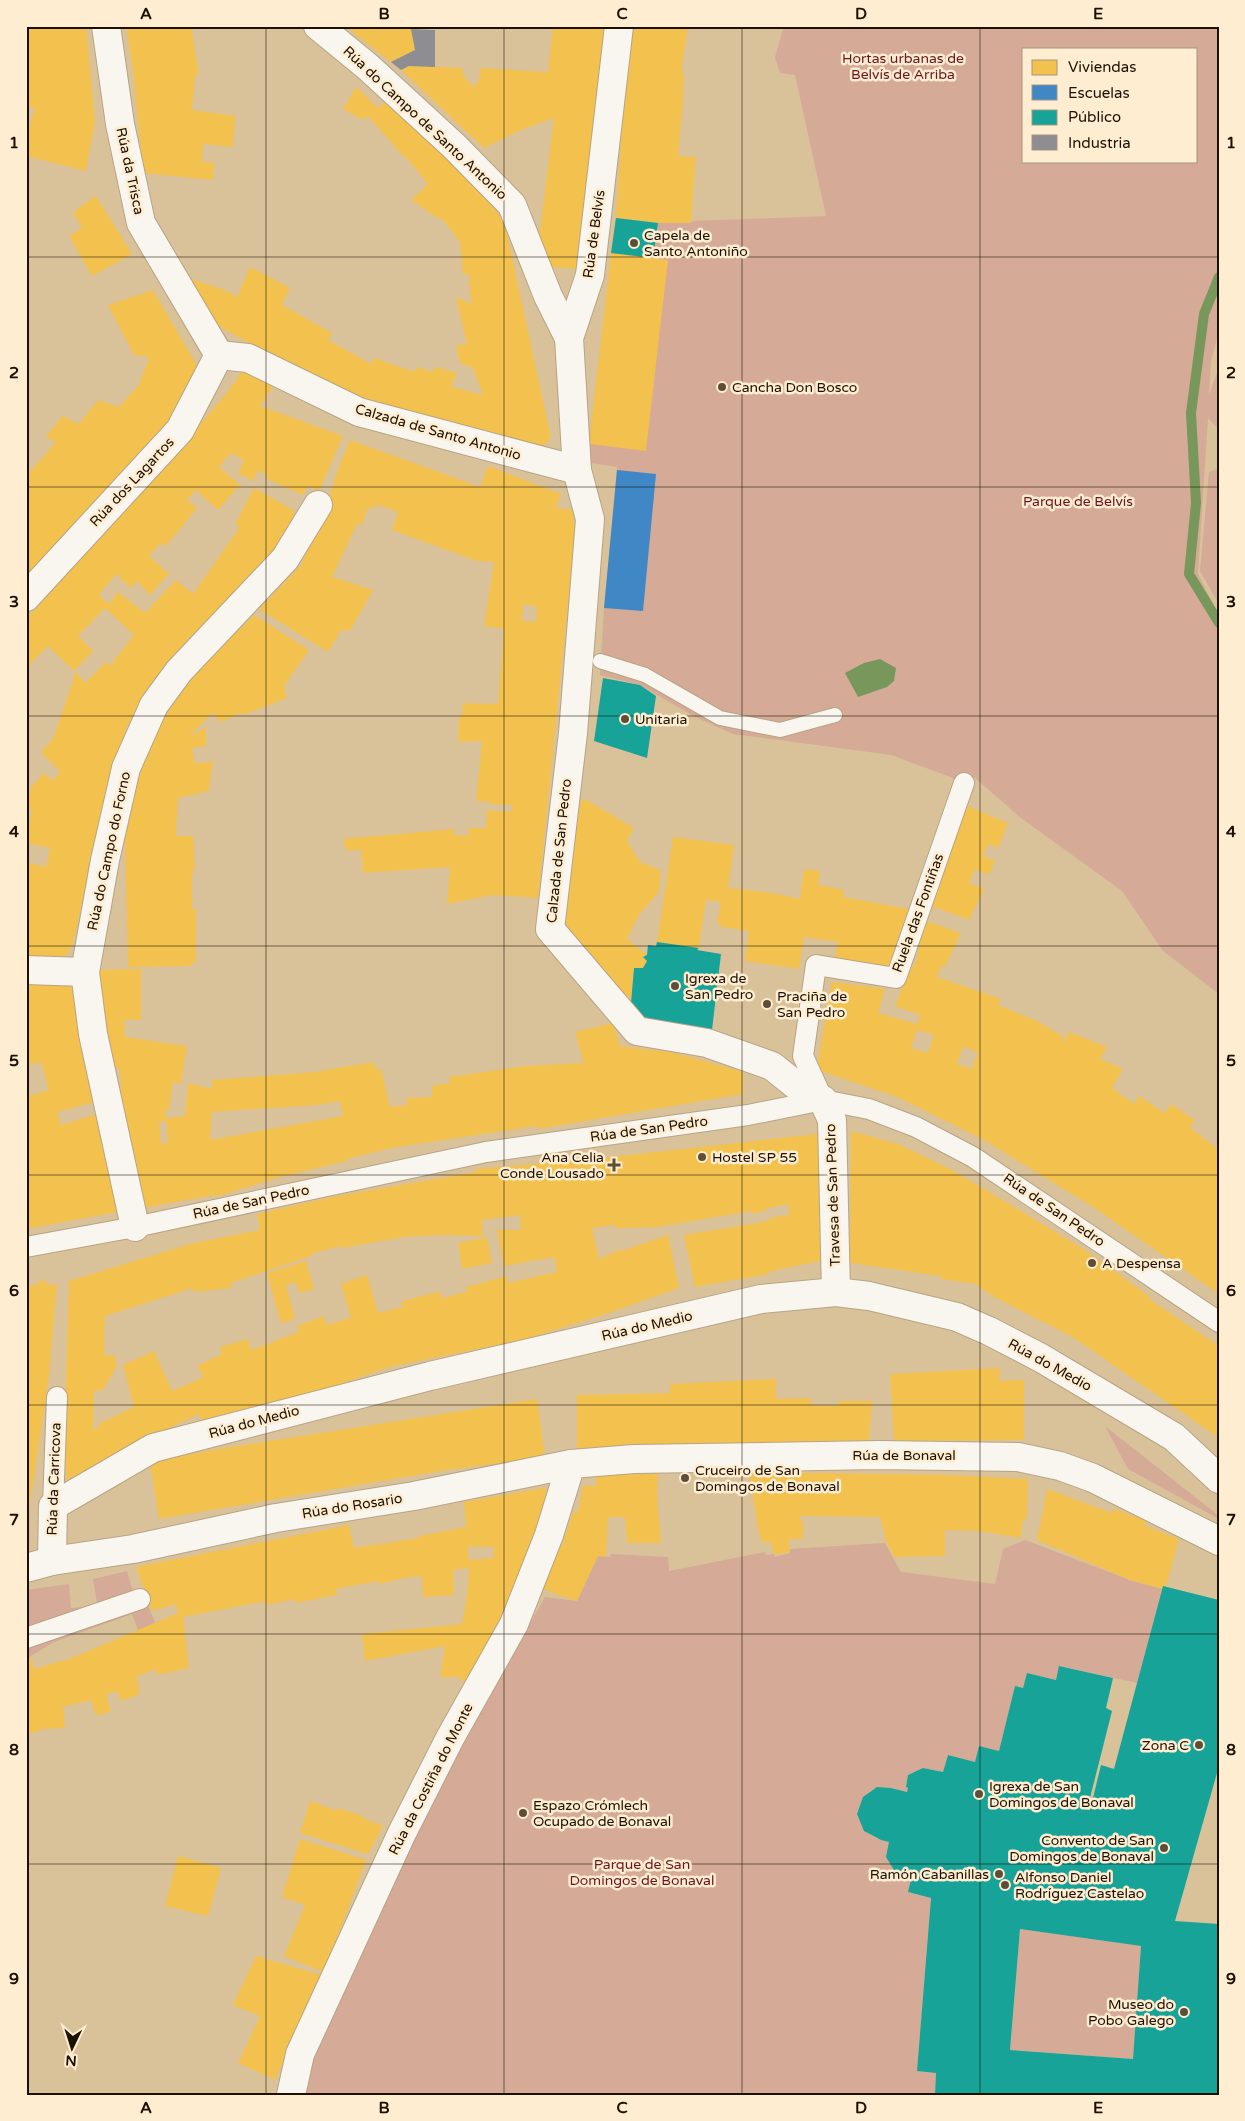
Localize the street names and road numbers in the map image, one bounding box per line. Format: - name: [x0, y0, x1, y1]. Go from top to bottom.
- street label: Rúa do Campo de Santo Antonio: [339, 42, 511, 204]
- street label: Rúa da Trisca: [112, 126, 148, 216]
- street label: Rúa de Belvís: [579, 188, 609, 279]
- street label: Calzada de Santo Antonio: [353, 400, 523, 464]
- street label: Rúa dos Lagartos: [86, 434, 178, 530]
- street label: Rúa do Campo do Forno: [84, 770, 134, 932]
- street label: Calzada de San Pedro: [543, 778, 575, 924]
- street label: Ruela das Fontiñas: [889, 851, 947, 975]
- street label: Rúa de San Pedro: [589, 1112, 709, 1146]
- street label: Travesa de San Pedro: [822, 1123, 844, 1267]
- street label: Rúa de San Pedro: [1000, 1170, 1108, 1250]
- street label: Rúa de San Pedro: [191, 1181, 311, 1223]
- street label: Rúa do Medio: [600, 1307, 694, 1345]
- street label: Rúa do Medio: [1005, 1335, 1095, 1395]
- street label: Rúa do Medio: [207, 1402, 301, 1442]
- street label: Rúa da Carricova: [44, 1422, 64, 1536]
- street label: Rúa de Bonaval: [852, 1447, 956, 1464]
- street label: Rúa do Rosario: [301, 1490, 403, 1522]
- street label: Rúa da Costiña do Monte: [385, 1700, 477, 1858]

